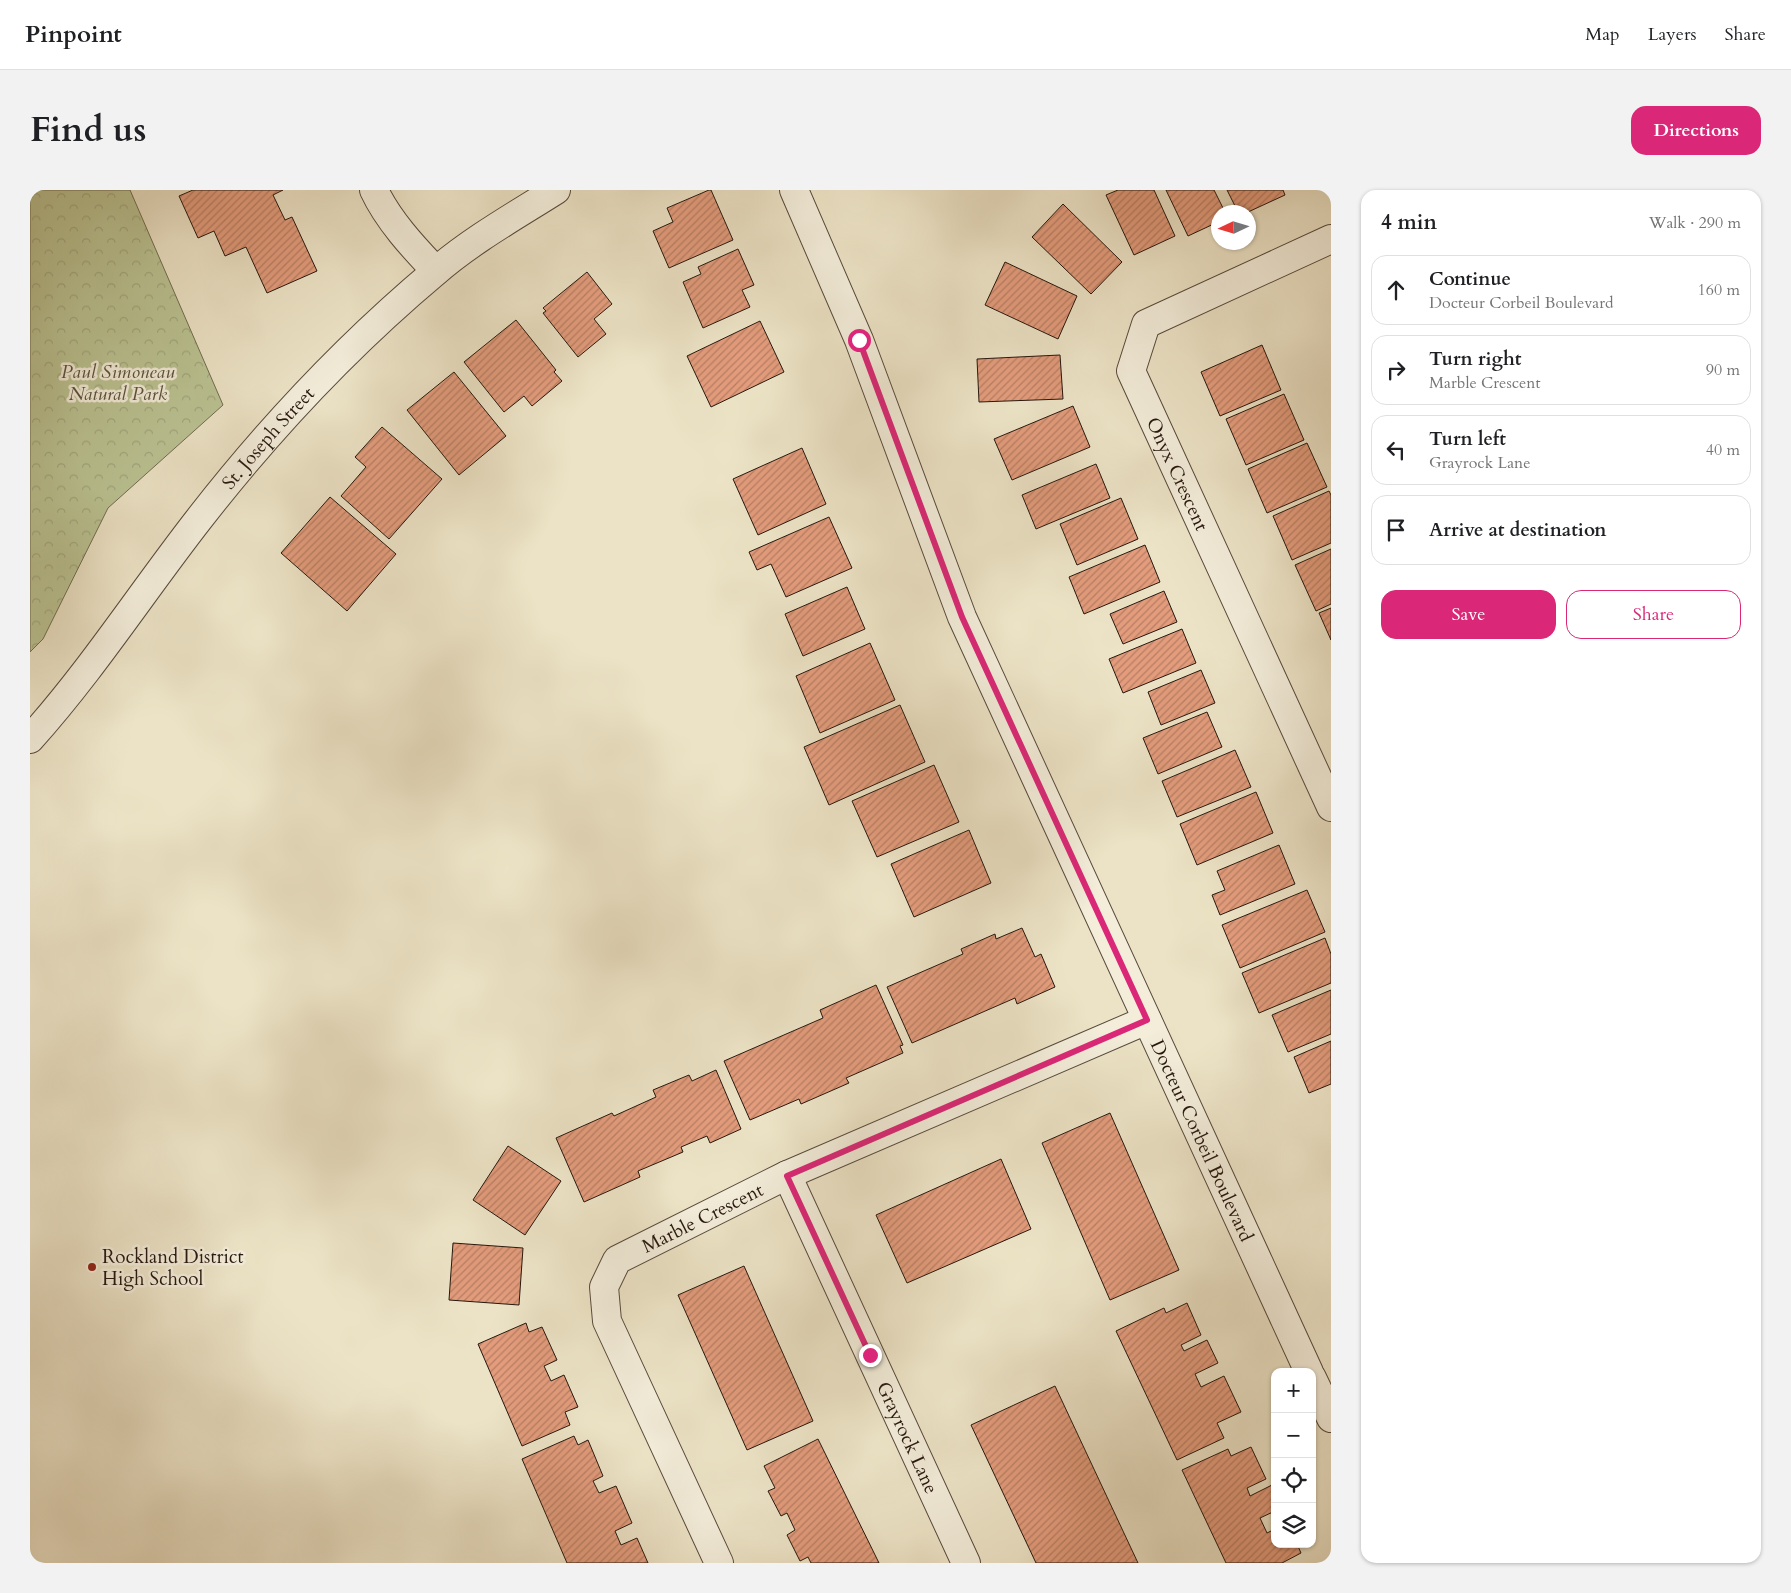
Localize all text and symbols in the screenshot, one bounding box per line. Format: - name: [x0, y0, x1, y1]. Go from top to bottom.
- text: Pinpoint: [25, 18, 122, 51]
- text: Map: [1585, 22, 1620, 47]
- text: Layers: [1648, 22, 1697, 47]
- text: Share: [1725, 22, 1766, 47]
- text: Find us: [30, 106, 146, 154]
- button: Directions: [1631, 106, 1761, 155]
- north arrow: [1211, 205, 1256, 250]
- text: 4 min: [1381, 208, 1437, 237]
- text: Walk · 290 m: [1649, 212, 1741, 234]
- text: Continue: [1429, 266, 1511, 292]
- icon: ahead: [1382, 276, 1410, 304]
- text: 160 m: [1698, 279, 1740, 301]
- text: Docteur Corbeil Boulevard: [1429, 292, 1614, 314]
- route start: [848, 329, 871, 352]
- text: Turn right: [1429, 346, 1521, 372]
- icon: right: [1382, 356, 1410, 384]
- park label: Paul Simoneau Natural Park: [61, 359, 175, 407]
- text: 90 m: [1706, 359, 1740, 381]
- text: Marble Crescent: [1429, 372, 1540, 394]
- street label: St. Joseph Street: [216, 381, 320, 495]
- street label: Onyx Crescent: [1140, 413, 1215, 535]
- text: Turn left: [1429, 426, 1506, 452]
- icon: left: [1382, 436, 1410, 464]
- text: 40 m: [1706, 439, 1740, 461]
- text: Grayrock Lane: [1429, 452, 1530, 474]
- icon: arrive: [1382, 516, 1410, 544]
- text: Arrive at destination: [1429, 517, 1606, 543]
- button: Save: [1381, 590, 1556, 639]
- button: Share: [1566, 590, 1741, 639]
- street label: Docteur Corbeil Boulevard: [1144, 1036, 1259, 1246]
- street label: Marble Crescent: [638, 1177, 768, 1260]
- place label: Rockland District High School: [102, 1244, 243, 1292]
- marker: Rockland District High School: [86, 1261, 98, 1273]
- route end: [859, 1344, 882, 1367]
- map controls: [1271, 1368, 1316, 1548]
- button: +: [1271, 1368, 1316, 1413]
- street label: Grayrock Lane: [870, 1378, 944, 1498]
- button: −: [1271, 1413, 1316, 1458]
- button: locate: [1271, 1458, 1316, 1503]
- button: layers: [1271, 1503, 1316, 1548]

